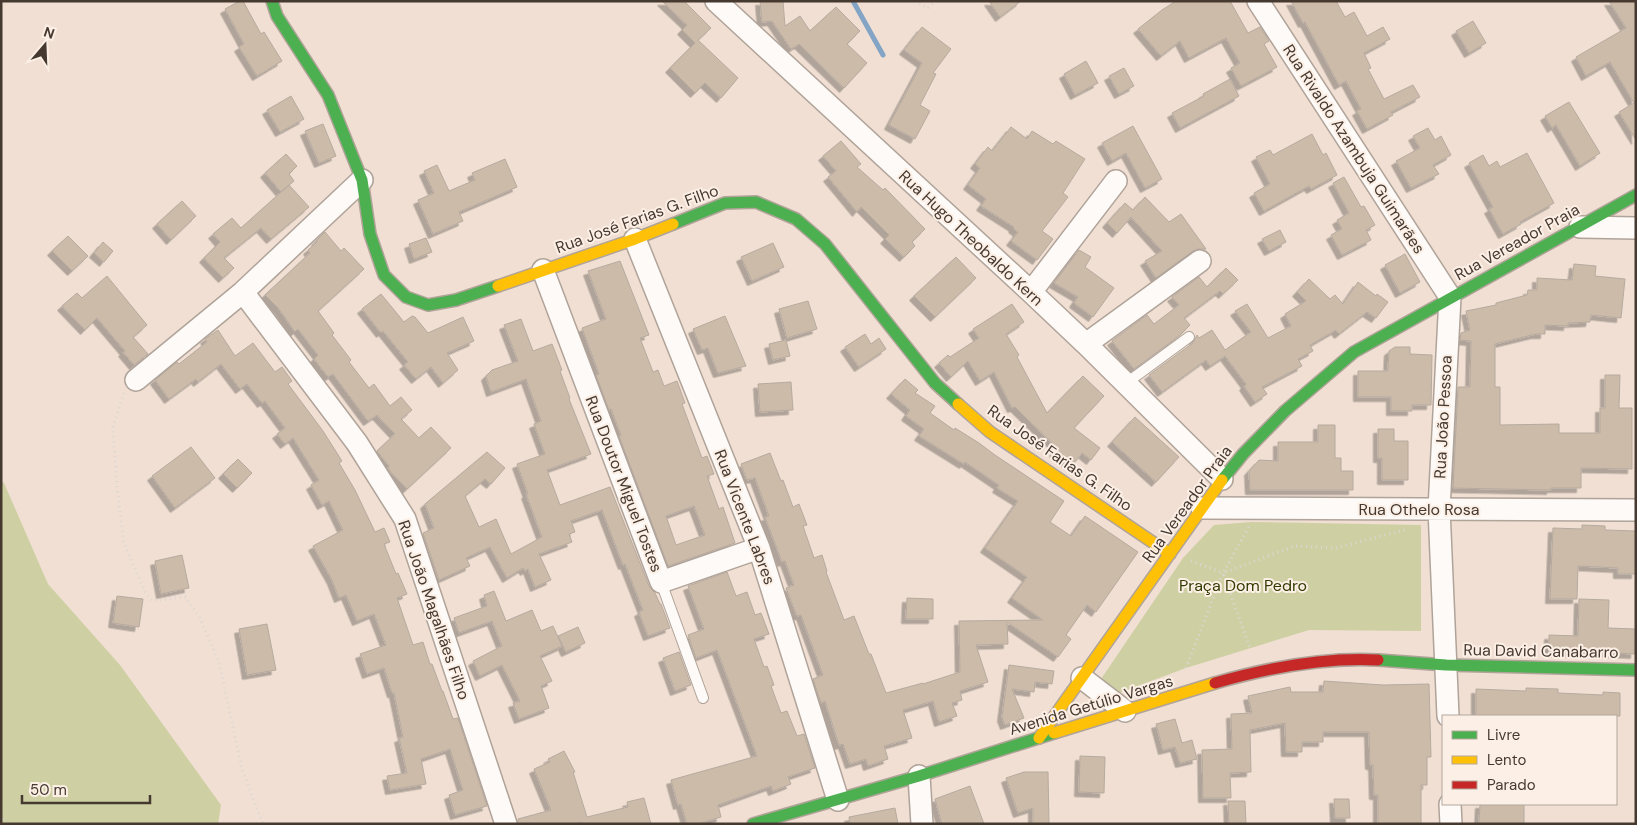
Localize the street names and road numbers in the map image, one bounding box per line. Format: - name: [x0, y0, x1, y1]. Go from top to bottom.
- street label: Rua Rivaldo Azambuja Guimarães: [1278, 40, 1430, 258]
- street label: Rua Hugo Theobaldo Kern: [894, 166, 1048, 310]
- street label: Rua José Farias G. Filho: [552, 180, 722, 258]
- street label: Rua Vereador Praia: [1451, 199, 1583, 285]
- street label: Rua João Pessoa: [1429, 355, 1457, 479]
- street label: Rua Doutor Miguel Tostes: [581, 393, 667, 575]
- street label: Rua José Farias G. Filho: [983, 400, 1137, 516]
- street label: Rua Vereador Praia: [1137, 441, 1237, 567]
- street label: Rua Vicente Labres: [710, 447, 780, 587]
- street label: Rua Othelo Rosa: [1358, 499, 1480, 520]
- street label: Rua João Magalhães Filho: [393, 517, 475, 703]
- street label: Rua David Canabarro: [1463, 639, 1619, 663]
- street label: Avenida Getúlio Vargas: [1006, 670, 1176, 740]

